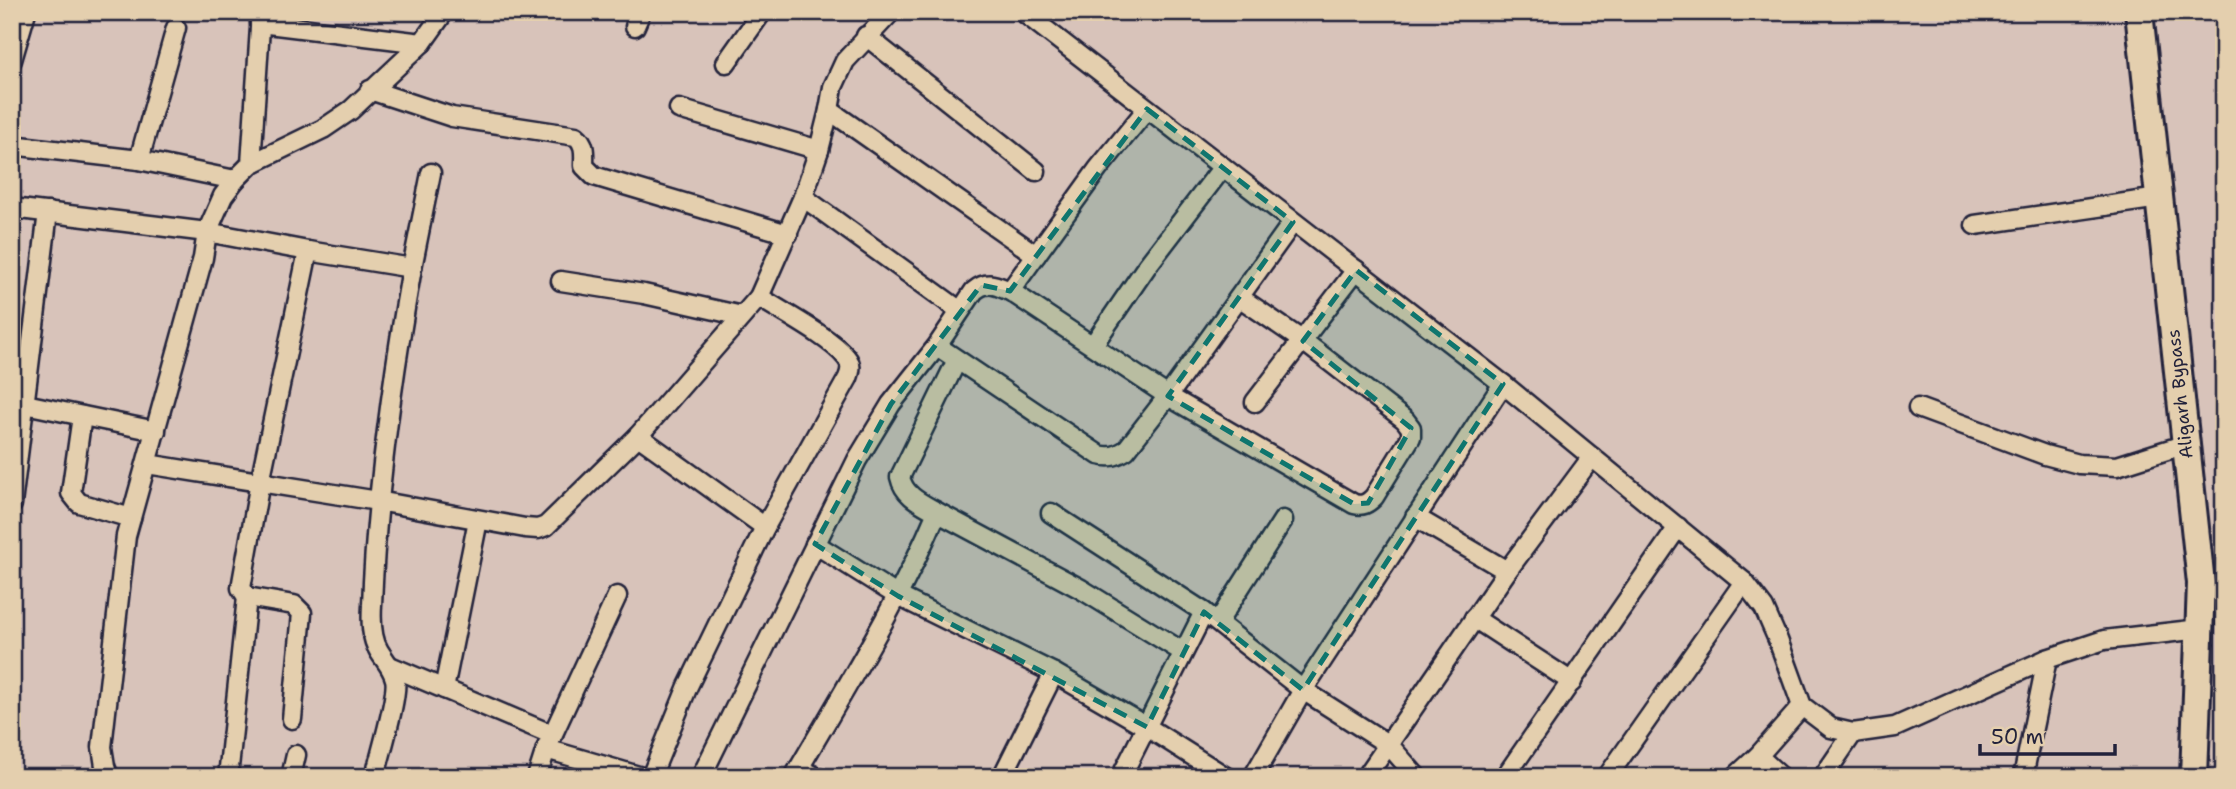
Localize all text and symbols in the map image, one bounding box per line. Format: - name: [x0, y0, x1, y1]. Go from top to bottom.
- street label: Aligarh Bypass: [2161, 328, 2199, 460]
- scale bar: [1980, 712, 2115, 756]
- text: 50 m: [1991, 723, 2044, 751]

